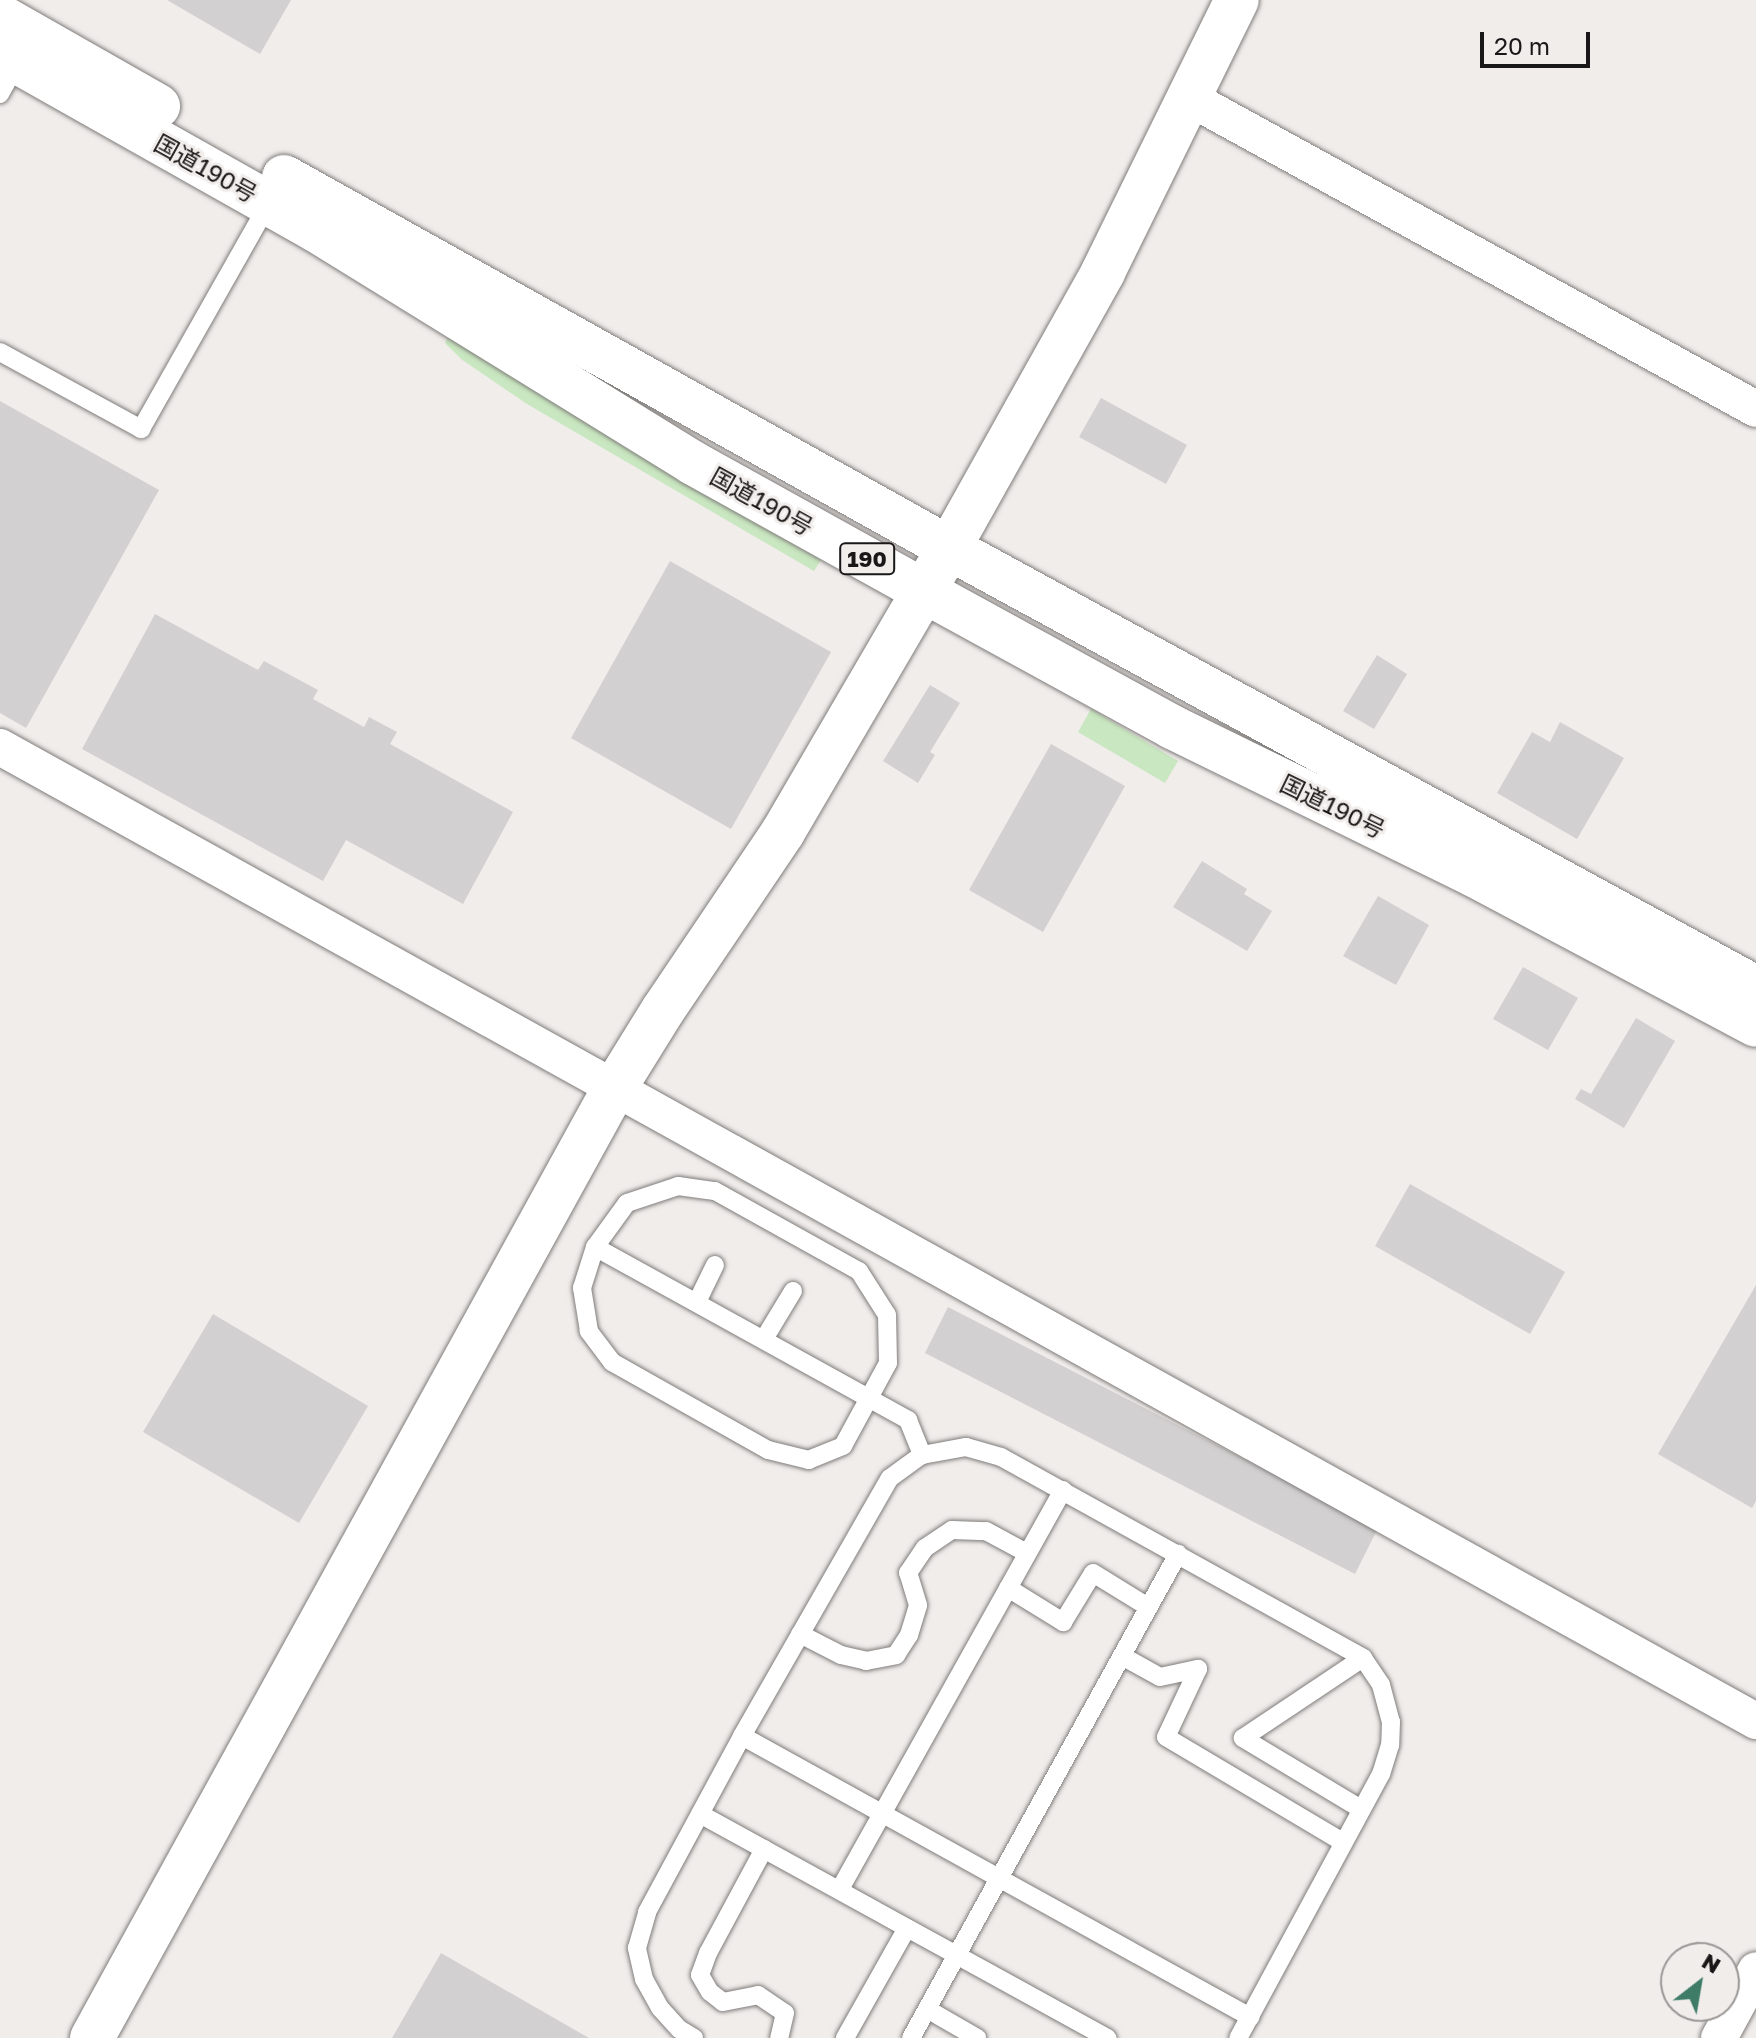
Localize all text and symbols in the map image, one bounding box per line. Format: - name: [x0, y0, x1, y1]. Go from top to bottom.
- scale bar: [1484, 16, 1594, 66]
- text: 20 m: [1494, 31, 1550, 60]
- street label: 国道190号: [150, 128, 262, 208]
- street label: 国道190号: [706, 461, 818, 541]
- road number: 190: [839, 541, 895, 577]
- street label: 国道190号: [1276, 768, 1390, 844]
- north arrow: [1660, 1942, 1740, 2022]
- text: N: [1697, 1947, 1726, 1979]

